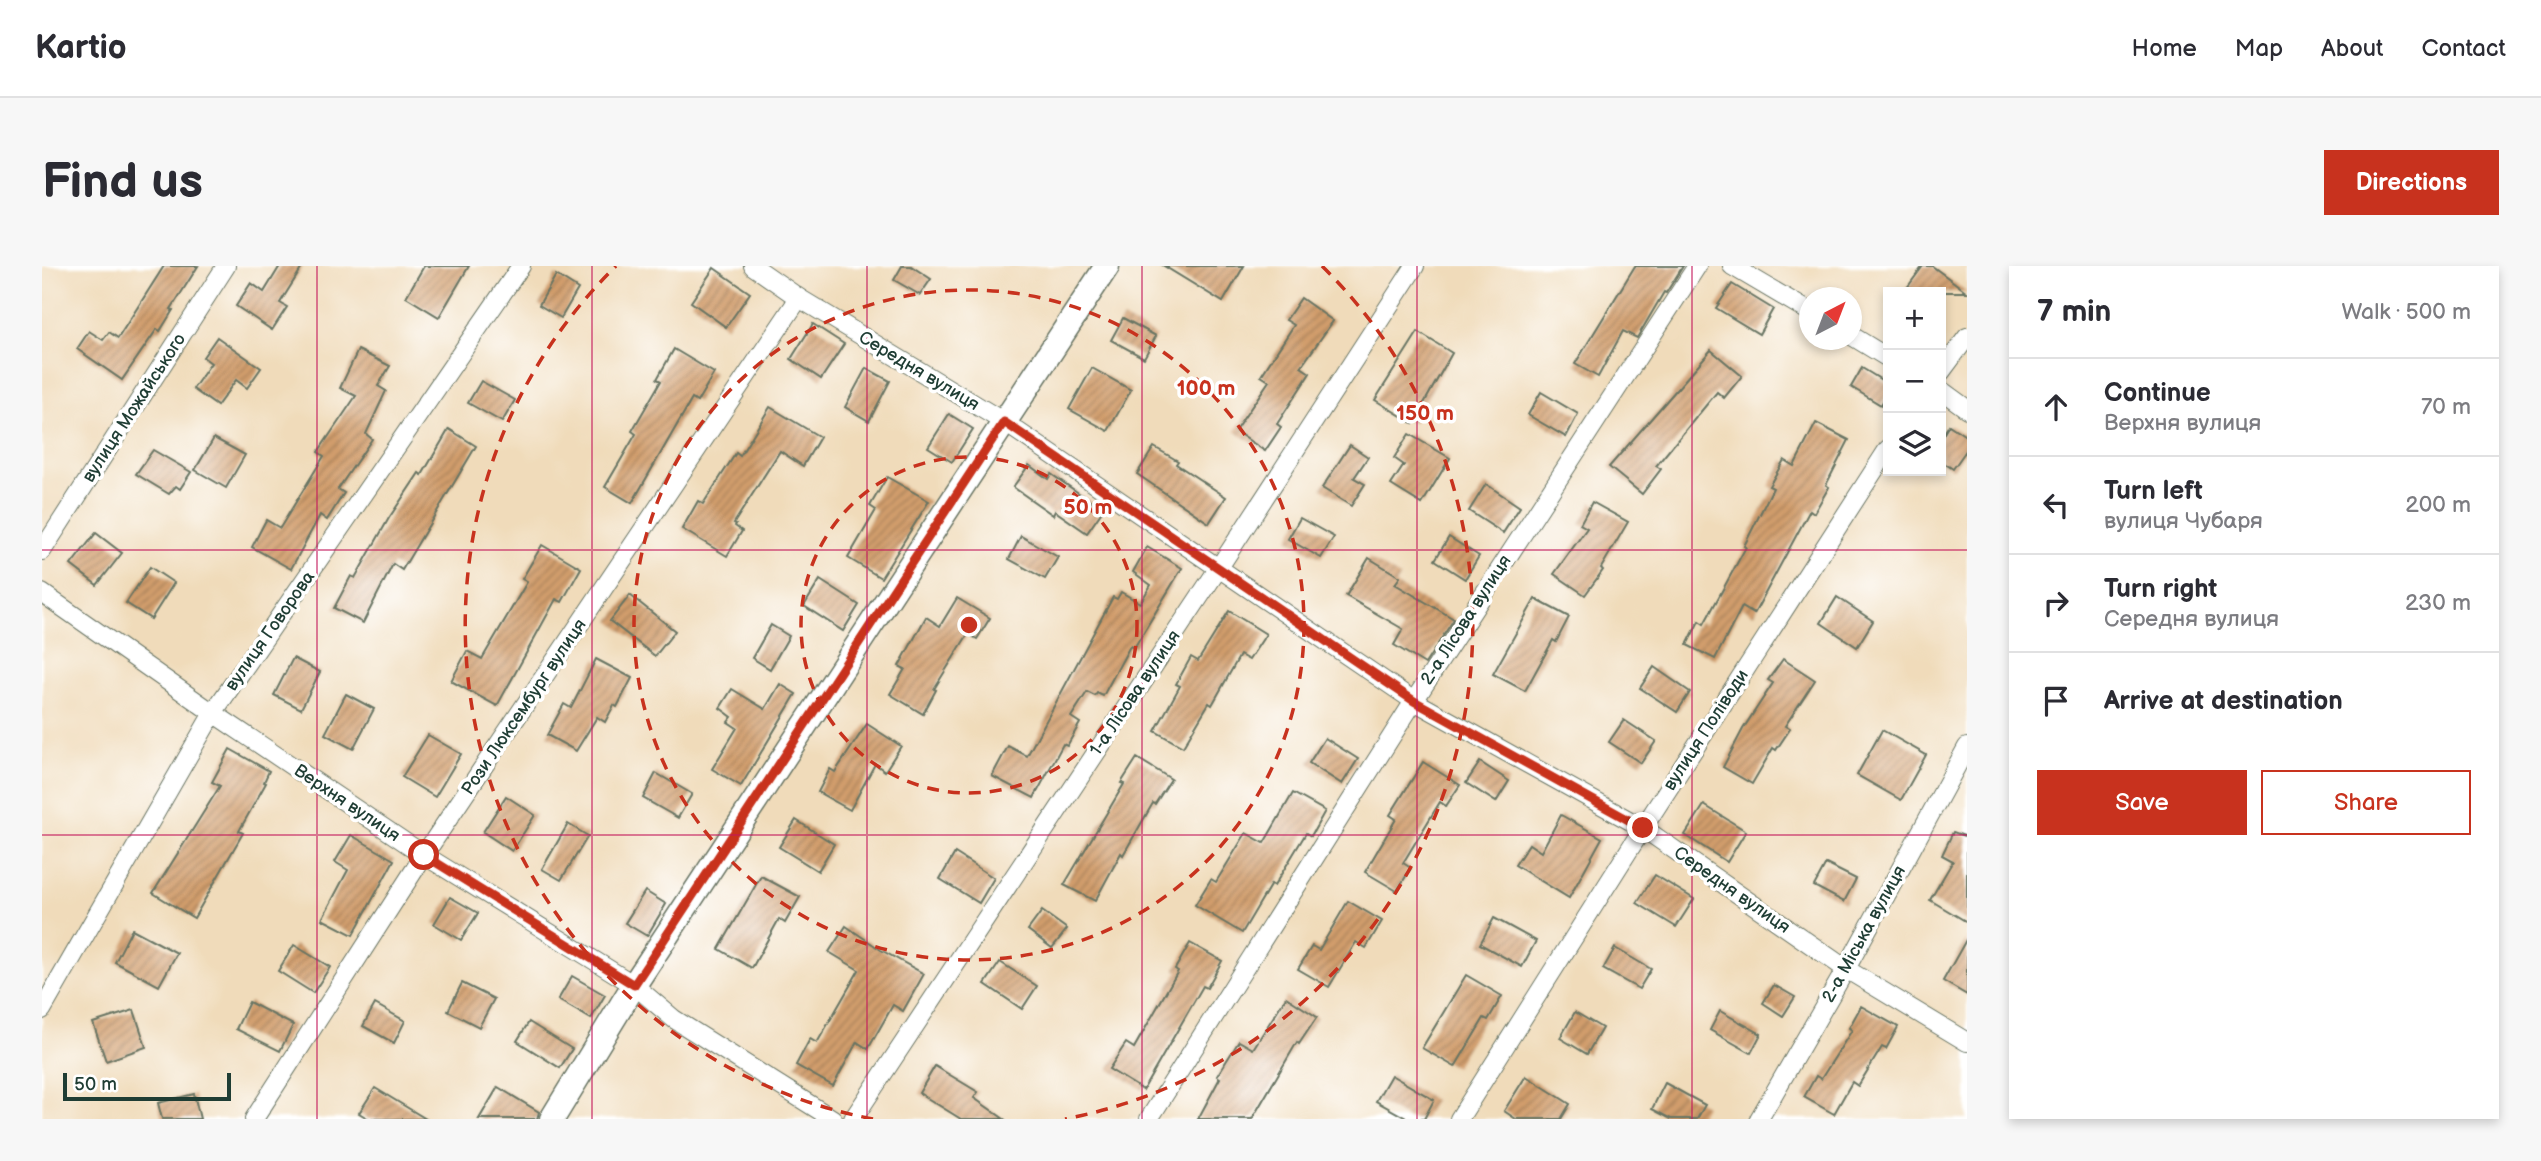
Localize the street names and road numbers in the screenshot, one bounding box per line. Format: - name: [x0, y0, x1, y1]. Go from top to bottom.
- street label: Середня вулиця: [855, 327, 983, 415]
- street label: вулиця Можайського: [78, 330, 190, 486]
- street label: 2-а Лісова вулиця: [1416, 551, 1516, 689]
- street label: вулиця Говорова: [221, 567, 319, 695]
- street label: Рози Люксембург вулиця: [457, 615, 591, 799]
- street label: 1-а Лісова вулиця: [1085, 626, 1185, 760]
- street label: вулиця Поліводи: [1659, 666, 1753, 794]
- street label: Верхня вулиця: [290, 760, 404, 846]
- street label: Середня вулиця: [1670, 842, 1794, 938]
- street label: 2-а Міська вулиця: [1818, 862, 1910, 1006]

